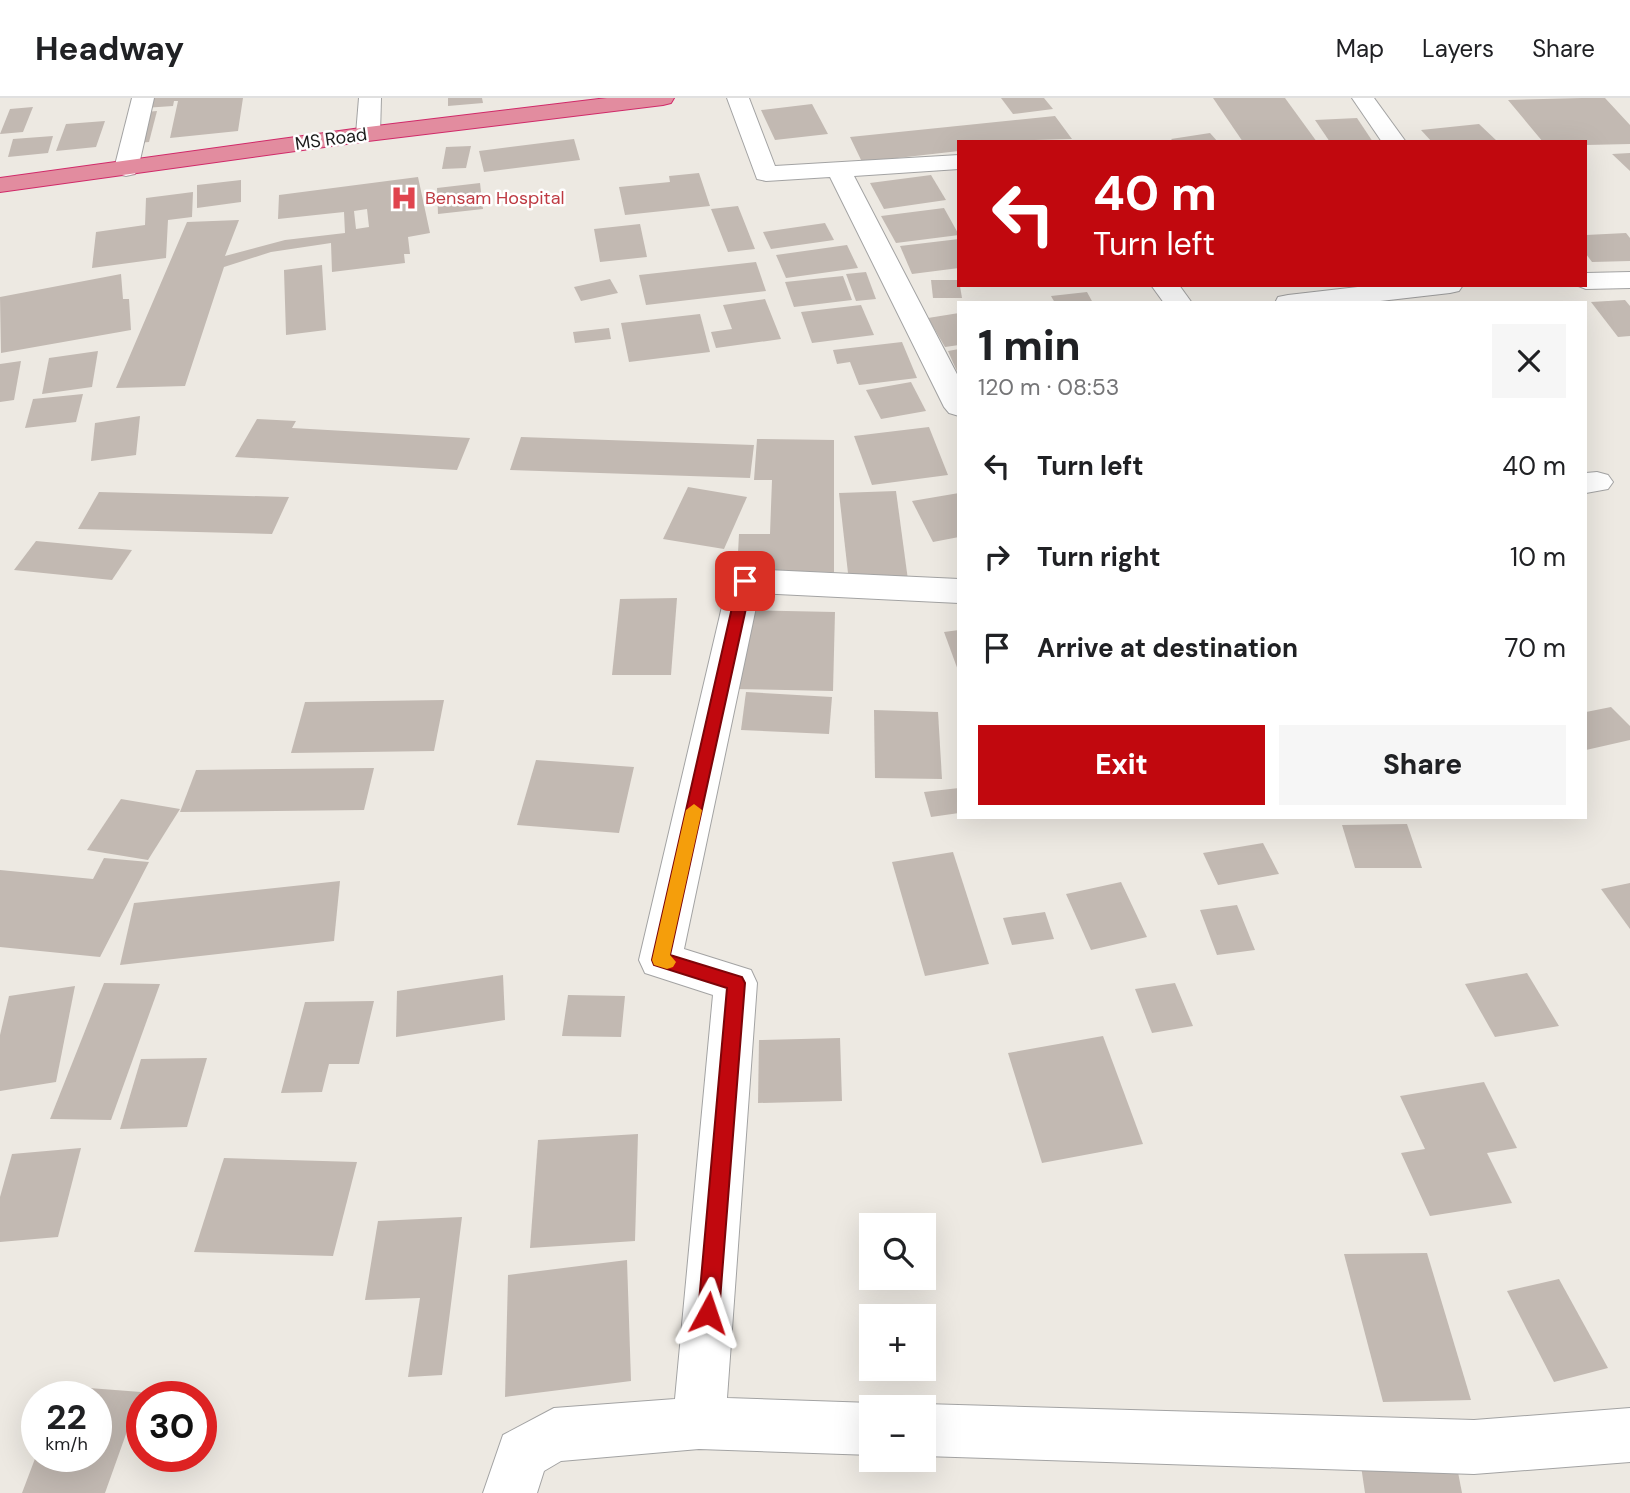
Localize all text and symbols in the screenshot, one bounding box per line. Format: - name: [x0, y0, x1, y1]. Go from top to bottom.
- text: Headway: [35, 27, 184, 70]
- text: Map: [1336, 33, 1384, 64]
- text: Layers: [1422, 33, 1494, 64]
- text: Share: [1532, 33, 1595, 64]
- street label: MS Road: [294, 122, 368, 156]
- text: 40 m: [1093, 161, 1217, 225]
- icon: left: [978, 168, 1069, 259]
- hospital icon: Bensam Hospital: [389, 183, 419, 213]
- place label: Bensam Hospital: [425, 186, 564, 210]
- text: Turn left: [1093, 223, 1215, 265]
- text: 1 min: [978, 318, 1081, 373]
- button: close: [1492, 324, 1566, 398]
- text: 120 m · 08:53: [978, 372, 1119, 402]
- icon: left: [978, 447, 1016, 485]
- text: Turn left: [1037, 449, 1144, 483]
- text: 40 m: [1502, 449, 1566, 483]
- icon: right: [978, 538, 1016, 576]
- text: Turn right: [1037, 540, 1161, 574]
- text: 10 m: [1510, 540, 1566, 574]
- pin: [715, 551, 775, 611]
- icon: arrive: [726, 562, 764, 600]
- icon: arrive: [978, 629, 1016, 667]
- text: Arrive at destination: [1037, 631, 1298, 665]
- text: 70 m: [1505, 631, 1566, 665]
- button: Exit: [978, 725, 1265, 805]
- button: Share: [1279, 725, 1566, 805]
- map controls: [859, 1213, 936, 1472]
- button: search: [859, 1213, 936, 1290]
- position arrow: [671, 1276, 745, 1350]
- button: +: [859, 1304, 936, 1381]
- speed limit sign: 30: [126, 1381, 217, 1472]
- text: 22: [46, 1394, 87, 1440]
- button: −: [859, 1395, 936, 1472]
- text: km/h: [45, 1432, 88, 1456]

